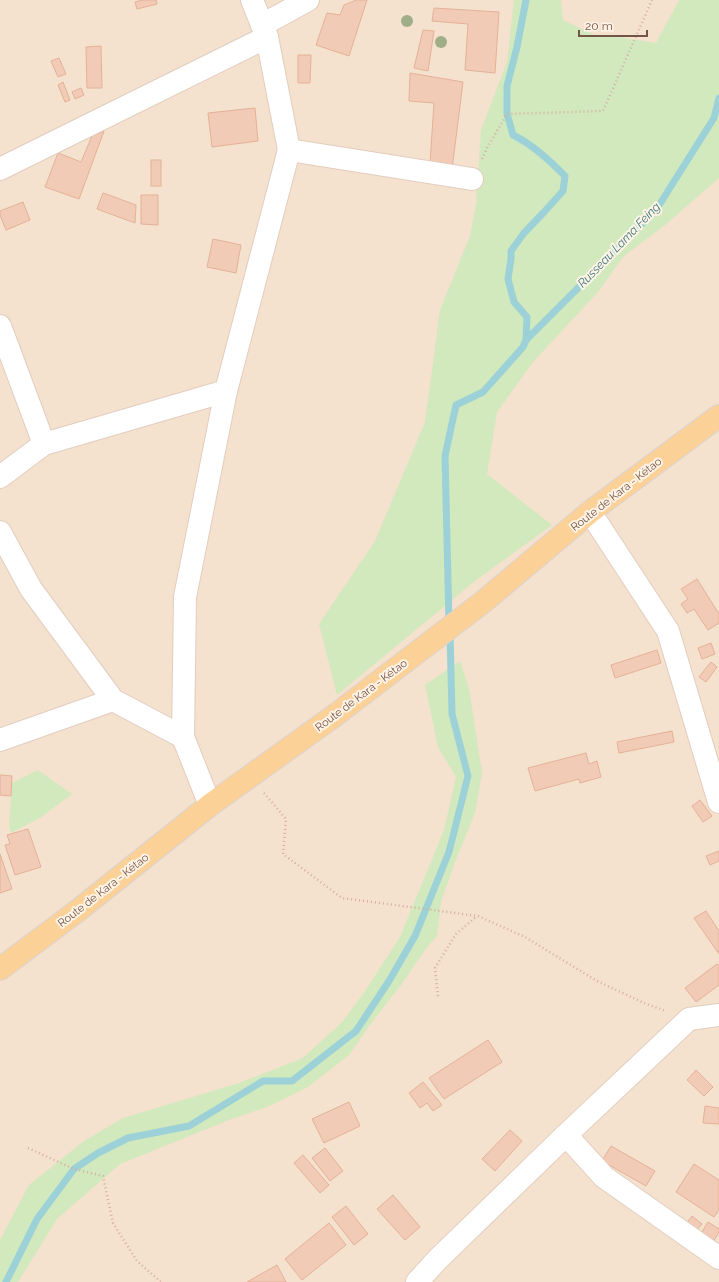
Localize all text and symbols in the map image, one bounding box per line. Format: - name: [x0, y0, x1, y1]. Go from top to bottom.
- scale bar: [579, 12, 647, 38]
- text: 20 m: [585, 19, 613, 33]
- water label: Russeau Lama Feing: [575, 200, 663, 290]
- street label: Route de Kara - Kétao: [568, 455, 665, 534]
- street label: Route de Kara - Kétao: [313, 656, 410, 734]
- street label: Route de Kara - Kétao: [55, 851, 152, 930]

